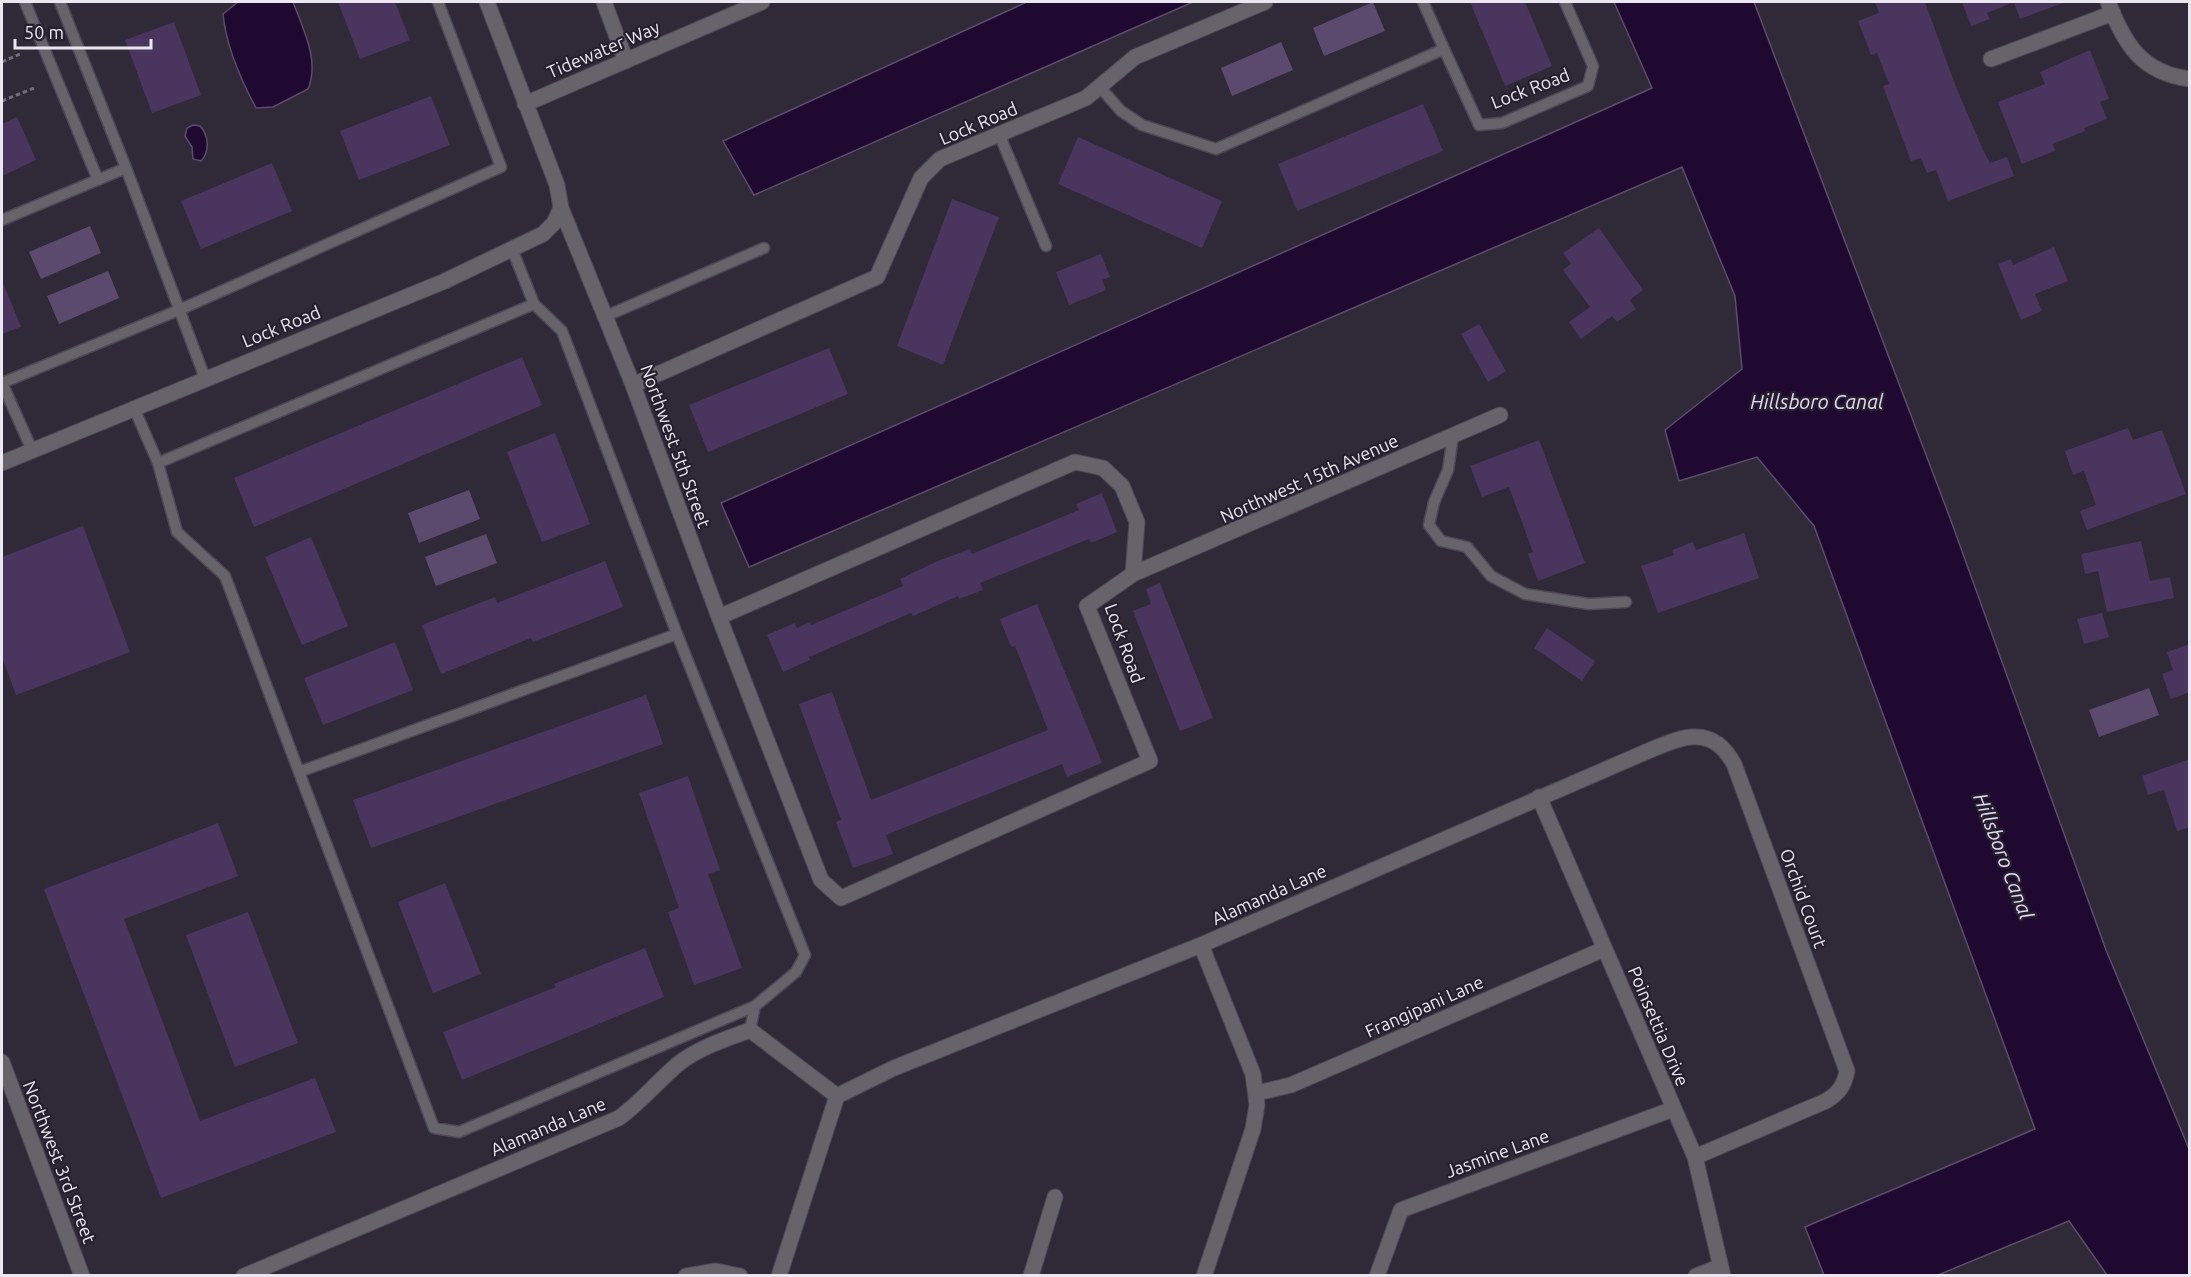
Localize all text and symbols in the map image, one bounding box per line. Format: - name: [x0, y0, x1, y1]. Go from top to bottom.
- scale bar: [15, 12, 152, 50]
- street label: Tidewater Way: [544, 16, 663, 82]
- text: 50 m: [24, 22, 64, 42]
- street label: Lock Road: [1488, 64, 1572, 112]
- street label: Lock Road: [936, 98, 1020, 148]
- street label: Lock Road: [239, 301, 323, 351]
- street label: Northwest 5th Street: [637, 362, 715, 530]
- water label: Hillsboro Canal: [1750, 390, 1884, 413]
- street label: Northwest 15th Avenue: [1217, 430, 1401, 526]
- street label: Lock Road: [1101, 601, 1149, 685]
- water label: Hillsboro Canal: [1969, 790, 2039, 923]
- street label: Orchid Court: [1777, 846, 1831, 950]
- street label: Alamanda Lane: [1209, 860, 1329, 928]
- street label: Poinsettia Drive: [1625, 963, 1693, 1089]
- street label: Frangipani Lane: [1362, 971, 1486, 1041]
- street label: Northwest 3rd Street: [20, 1078, 100, 1246]
- street label: Alamanda Lane: [487, 1093, 609, 1159]
- street label: Jasmine Lane: [1442, 1125, 1552, 1181]

